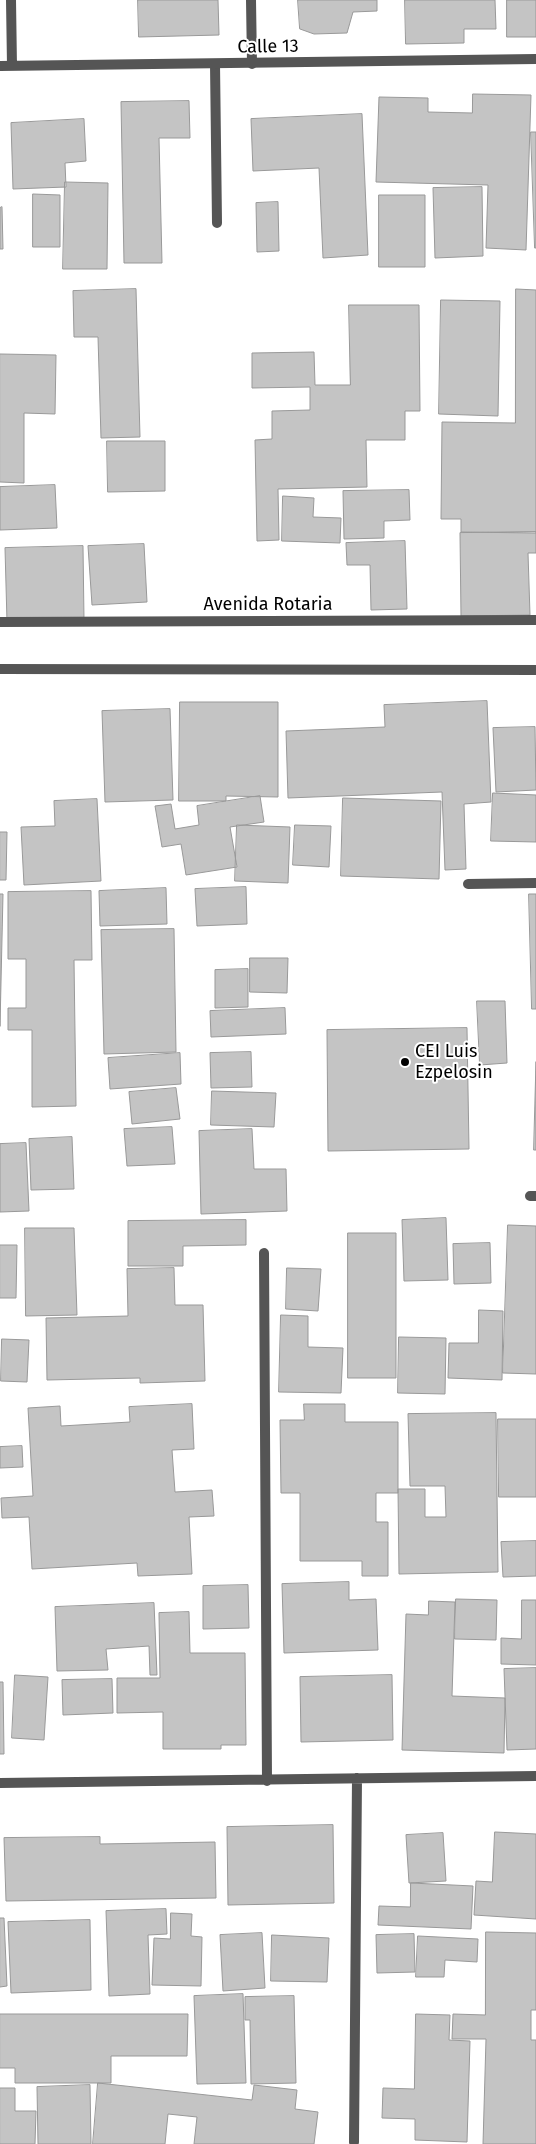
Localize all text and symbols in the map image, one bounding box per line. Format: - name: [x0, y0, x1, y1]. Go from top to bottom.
- street label: Calle 13: [237, 36, 299, 58]
- street label: Avenida Rotaria: [204, 594, 332, 616]
- place label: CEI Luis Ezpelosin: [415, 1041, 493, 1084]
- marker: CEI Luis Ezpelosin: [399, 1056, 411, 1068]

